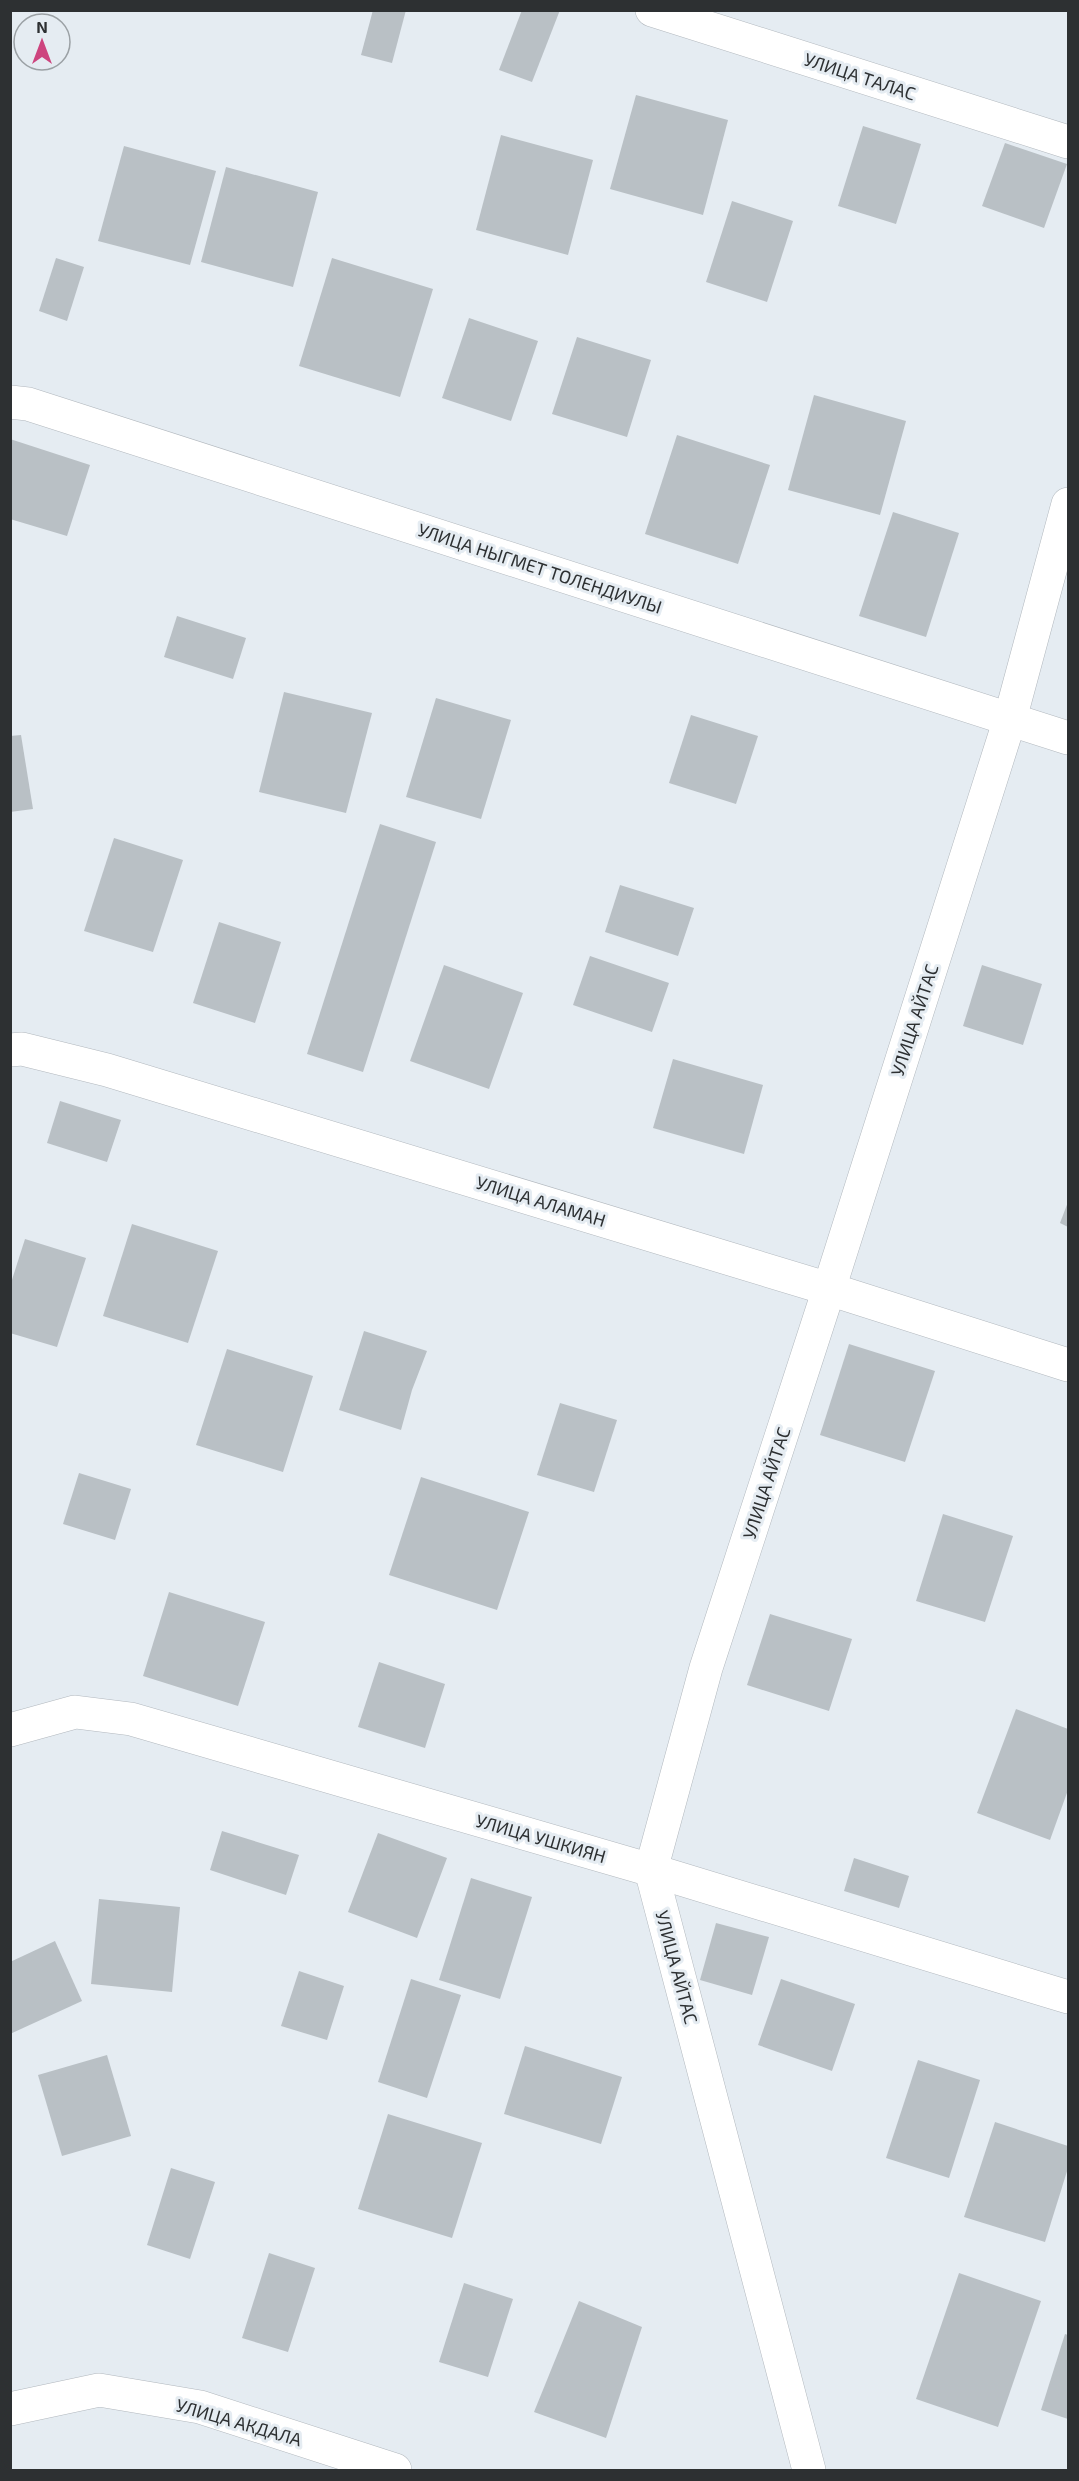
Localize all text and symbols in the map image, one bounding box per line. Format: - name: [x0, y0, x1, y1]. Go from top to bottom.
- north arrow: [12, 12, 72, 72]
- text: N: [36, 17, 48, 36]
- street label: УЛИЦА ТАЛАС: [801, 48, 919, 104]
- street label: УЛИЦА НЫГМЕТ ТОЛЕНДИУЛЫ: [415, 518, 665, 618]
- street label: УЛИЦА АЙТАС: [886, 961, 942, 1079]
- street label: УЛИЦА АЛАМАН: [474, 1171, 608, 1231]
- street label: УЛИЦА АЙТАС: [738, 1424, 794, 1542]
- street label: УЛИЦА УШКИЯН: [473, 1809, 609, 1867]
- street label: УЛИЦА АЙТАС: [651, 1908, 703, 2026]
- street label: УЛИЦА АКДАЛА: [174, 2394, 305, 2451]

